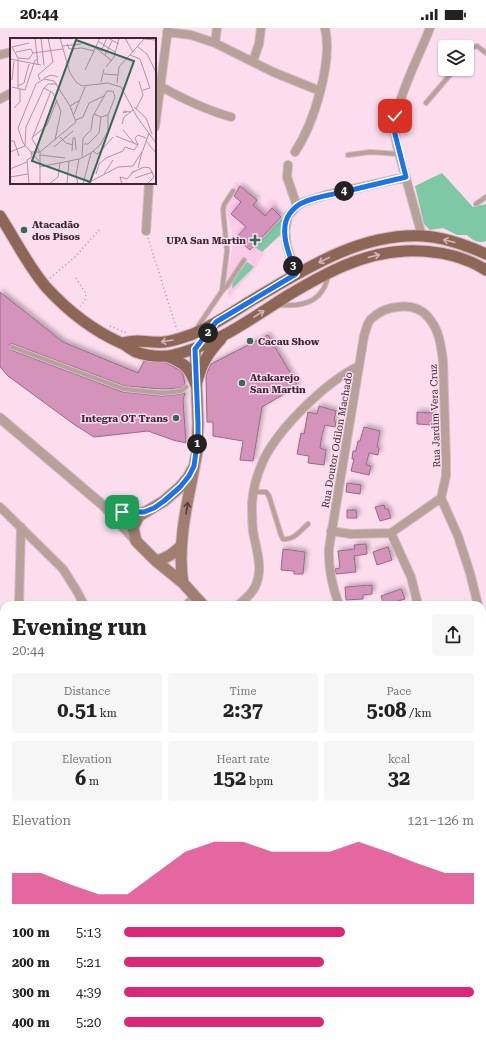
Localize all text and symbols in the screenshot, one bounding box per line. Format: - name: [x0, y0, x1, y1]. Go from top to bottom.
- text: 20:44: [20, 5, 58, 23]
- inset map: [10, 38, 156, 184]
- map controls: [438, 40, 474, 76]
- button: layers: [438, 40, 474, 76]
- pin: [378, 99, 412, 133]
- icon: check: [384, 105, 406, 127]
- pin: 4: [334, 181, 354, 201]
- text: 4: [341, 184, 347, 197]
- place label: Atacadão dos Pisos: [32, 219, 80, 242]
- marker: Atacadão dos Pisos: [19, 225, 29, 235]
- marker: UPA San Martin: [249, 234, 261, 246]
- place label: UPA San Martin: [166, 235, 246, 246]
- one-way arrow: [443, 237, 456, 244]
- one-way arrow: [367, 251, 380, 259]
- pin: 3: [283, 256, 303, 276]
- one-way arrow: [318, 257, 330, 264]
- text: 3: [290, 259, 296, 272]
- one-way arrow: [253, 310, 264, 318]
- pin: 2: [198, 323, 218, 343]
- text: 2: [205, 326, 211, 339]
- marker: Cacau Show: [245, 336, 255, 346]
- place label: Cacau Show: [258, 336, 320, 347]
- one-way arrow: [161, 337, 174, 345]
- street label: Rua Jardim Vera Cruz: [428, 364, 442, 468]
- street label: Rua Doutor Odilon Machado: [320, 371, 354, 509]
- place label: Atakarejo San Martin: [250, 372, 306, 395]
- marker: Atakarejo San Martin: [237, 378, 247, 388]
- place label: Integra OT Trans: [81, 413, 168, 424]
- marker: Integra OT Trans: [171, 413, 181, 423]
- pin: 1: [187, 434, 207, 454]
- text: 1: [194, 437, 200, 450]
- pin: [105, 495, 139, 529]
- icon: arrive: [111, 501, 133, 523]
- one-way arrow: [184, 501, 192, 514]
- button: share: [432, 614, 474, 656]
- text: Evening run: [12, 615, 147, 640]
- text: 20:44: [12, 643, 44, 658]
- text: Distance: [64, 685, 110, 698]
- text: Time: [230, 685, 256, 698]
- text: Pace: [387, 685, 411, 698]
- text: 0.51: [57, 698, 97, 722]
- text: 2:37: [223, 698, 263, 722]
- text: 5:08: [367, 698, 406, 722]
- text: km: [97, 707, 117, 720]
- text: /km: [406, 707, 431, 720]
- text: Elevation: [62, 753, 112, 766]
- text: Heart rate: [217, 753, 269, 766]
- text: kcal: [388, 753, 410, 766]
- text: 6: [75, 766, 86, 790]
- text: 152: [213, 766, 246, 790]
- text: 32: [388, 766, 410, 790]
- text: m: [86, 775, 99, 788]
- text: bpm: [246, 775, 273, 788]
- text: Elevation: [12, 813, 71, 828]
- text: 121–126 m: [407, 813, 474, 828]
- text: 100 m: [12, 925, 50, 940]
- text: 5:13: [76, 925, 101, 940]
- text: 200 m: [12, 955, 50, 970]
- text: 5:21: [76, 955, 101, 970]
- text: 300 m: [12, 985, 50, 1000]
- text: 4:39: [76, 985, 101, 1000]
- text: 400 m: [12, 1015, 50, 1030]
- text: 5:20: [76, 1015, 101, 1030]

